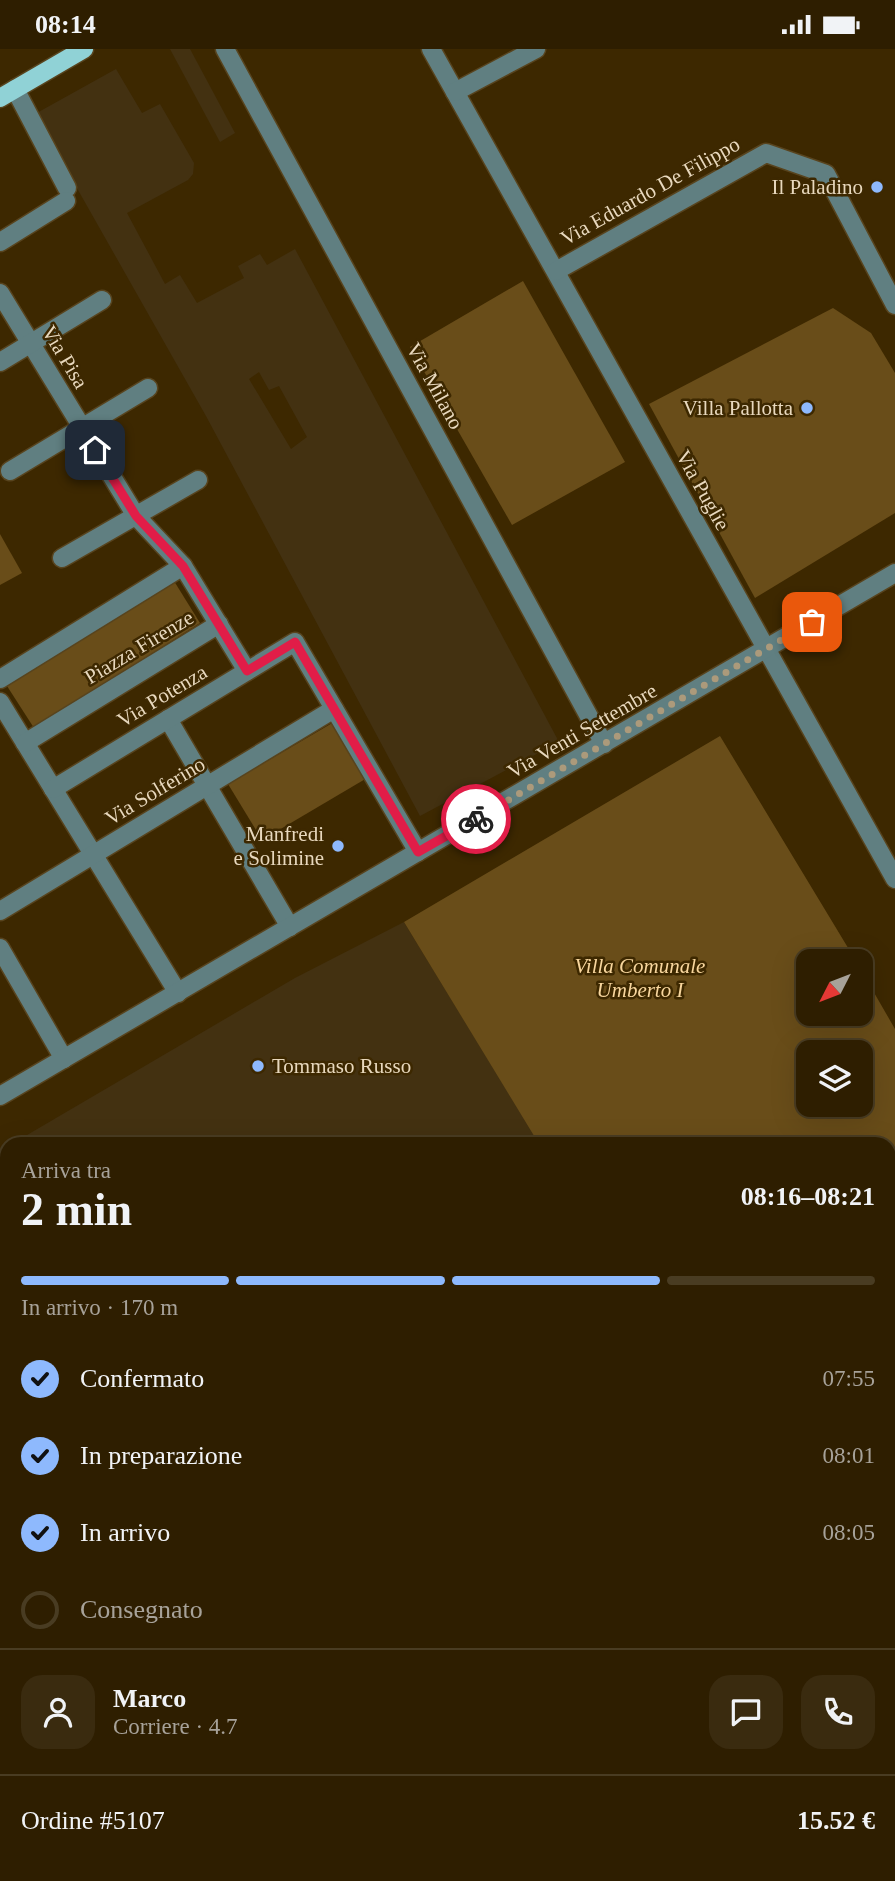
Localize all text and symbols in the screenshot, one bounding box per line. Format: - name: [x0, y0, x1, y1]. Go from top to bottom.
- text: 08:14: [35, 10, 96, 39]
- street label: Via Eduardo De Filippo: [556, 132, 744, 250]
- place label: Il Paladino: [771, 175, 863, 199]
- marker: Il Paladino: [869, 179, 885, 195]
- street label: Via Pisa: [37, 321, 93, 393]
- street label: Via Milano: [401, 339, 469, 433]
- place label: Villa Pallotta: [683, 396, 794, 420]
- marker: Villa Pallotta: [799, 400, 815, 416]
- pin: [65, 420, 125, 480]
- icon: home: [76, 431, 114, 469]
- street label: Via Puglie: [671, 446, 735, 534]
- pin: [782, 592, 842, 652]
- icon: bag: [793, 603, 831, 641]
- street label: Piazza Firenze: [80, 605, 198, 689]
- street label: Via Potenza: [113, 659, 212, 732]
- street label: Via Venti Settembre: [503, 678, 661, 784]
- street label: Via Solferino: [101, 752, 209, 830]
- courier: [441, 784, 511, 854]
- icon: bike: [457, 800, 495, 838]
- place label: Manfredi e Solimine: [234, 822, 324, 870]
- marker: Manfredi e Solimine: [330, 838, 346, 854]
- north arrow: [796, 949, 873, 1025]
- map controls: [796, 949, 873, 1117]
- park label: Villa Comunale Umberto I: [575, 954, 705, 1002]
- button: layers: [796, 1040, 873, 1117]
- place label: Tommaso Russo: [272, 1054, 411, 1078]
- marker: Tommaso Russo: [250, 1058, 266, 1074]
- text: Arriva tra: [21, 1158, 111, 1183]
- text: 08:16–08:21: [741, 1182, 875, 1211]
- text: 2 min: [21, 1184, 132, 1235]
- text: In arrivo · 170 m: [21, 1295, 178, 1320]
- icon: check: [21, 1360, 59, 1398]
- text: Confermato: [80, 1364, 204, 1393]
- text: 07:55: [823, 1366, 875, 1391]
- icon: check: [21, 1437, 59, 1475]
- text: In preparazione: [80, 1441, 242, 1470]
- text: 08:01: [823, 1443, 875, 1468]
- icon: check: [21, 1514, 59, 1552]
- text: In arrivo: [80, 1518, 170, 1547]
- text: 08:05: [823, 1520, 875, 1545]
- text: Consegnato: [80, 1595, 203, 1624]
- button: person: [21, 1675, 95, 1749]
- button: chat: [709, 1675, 783, 1749]
- button: phone: [801, 1675, 875, 1749]
- text: Marco: [113, 1684, 186, 1713]
- text: Corriere · 4.7: [113, 1714, 238, 1739]
- text: Ordine #5107: [21, 1806, 165, 1835]
- text: 15.52 €: [797, 1806, 875, 1835]

